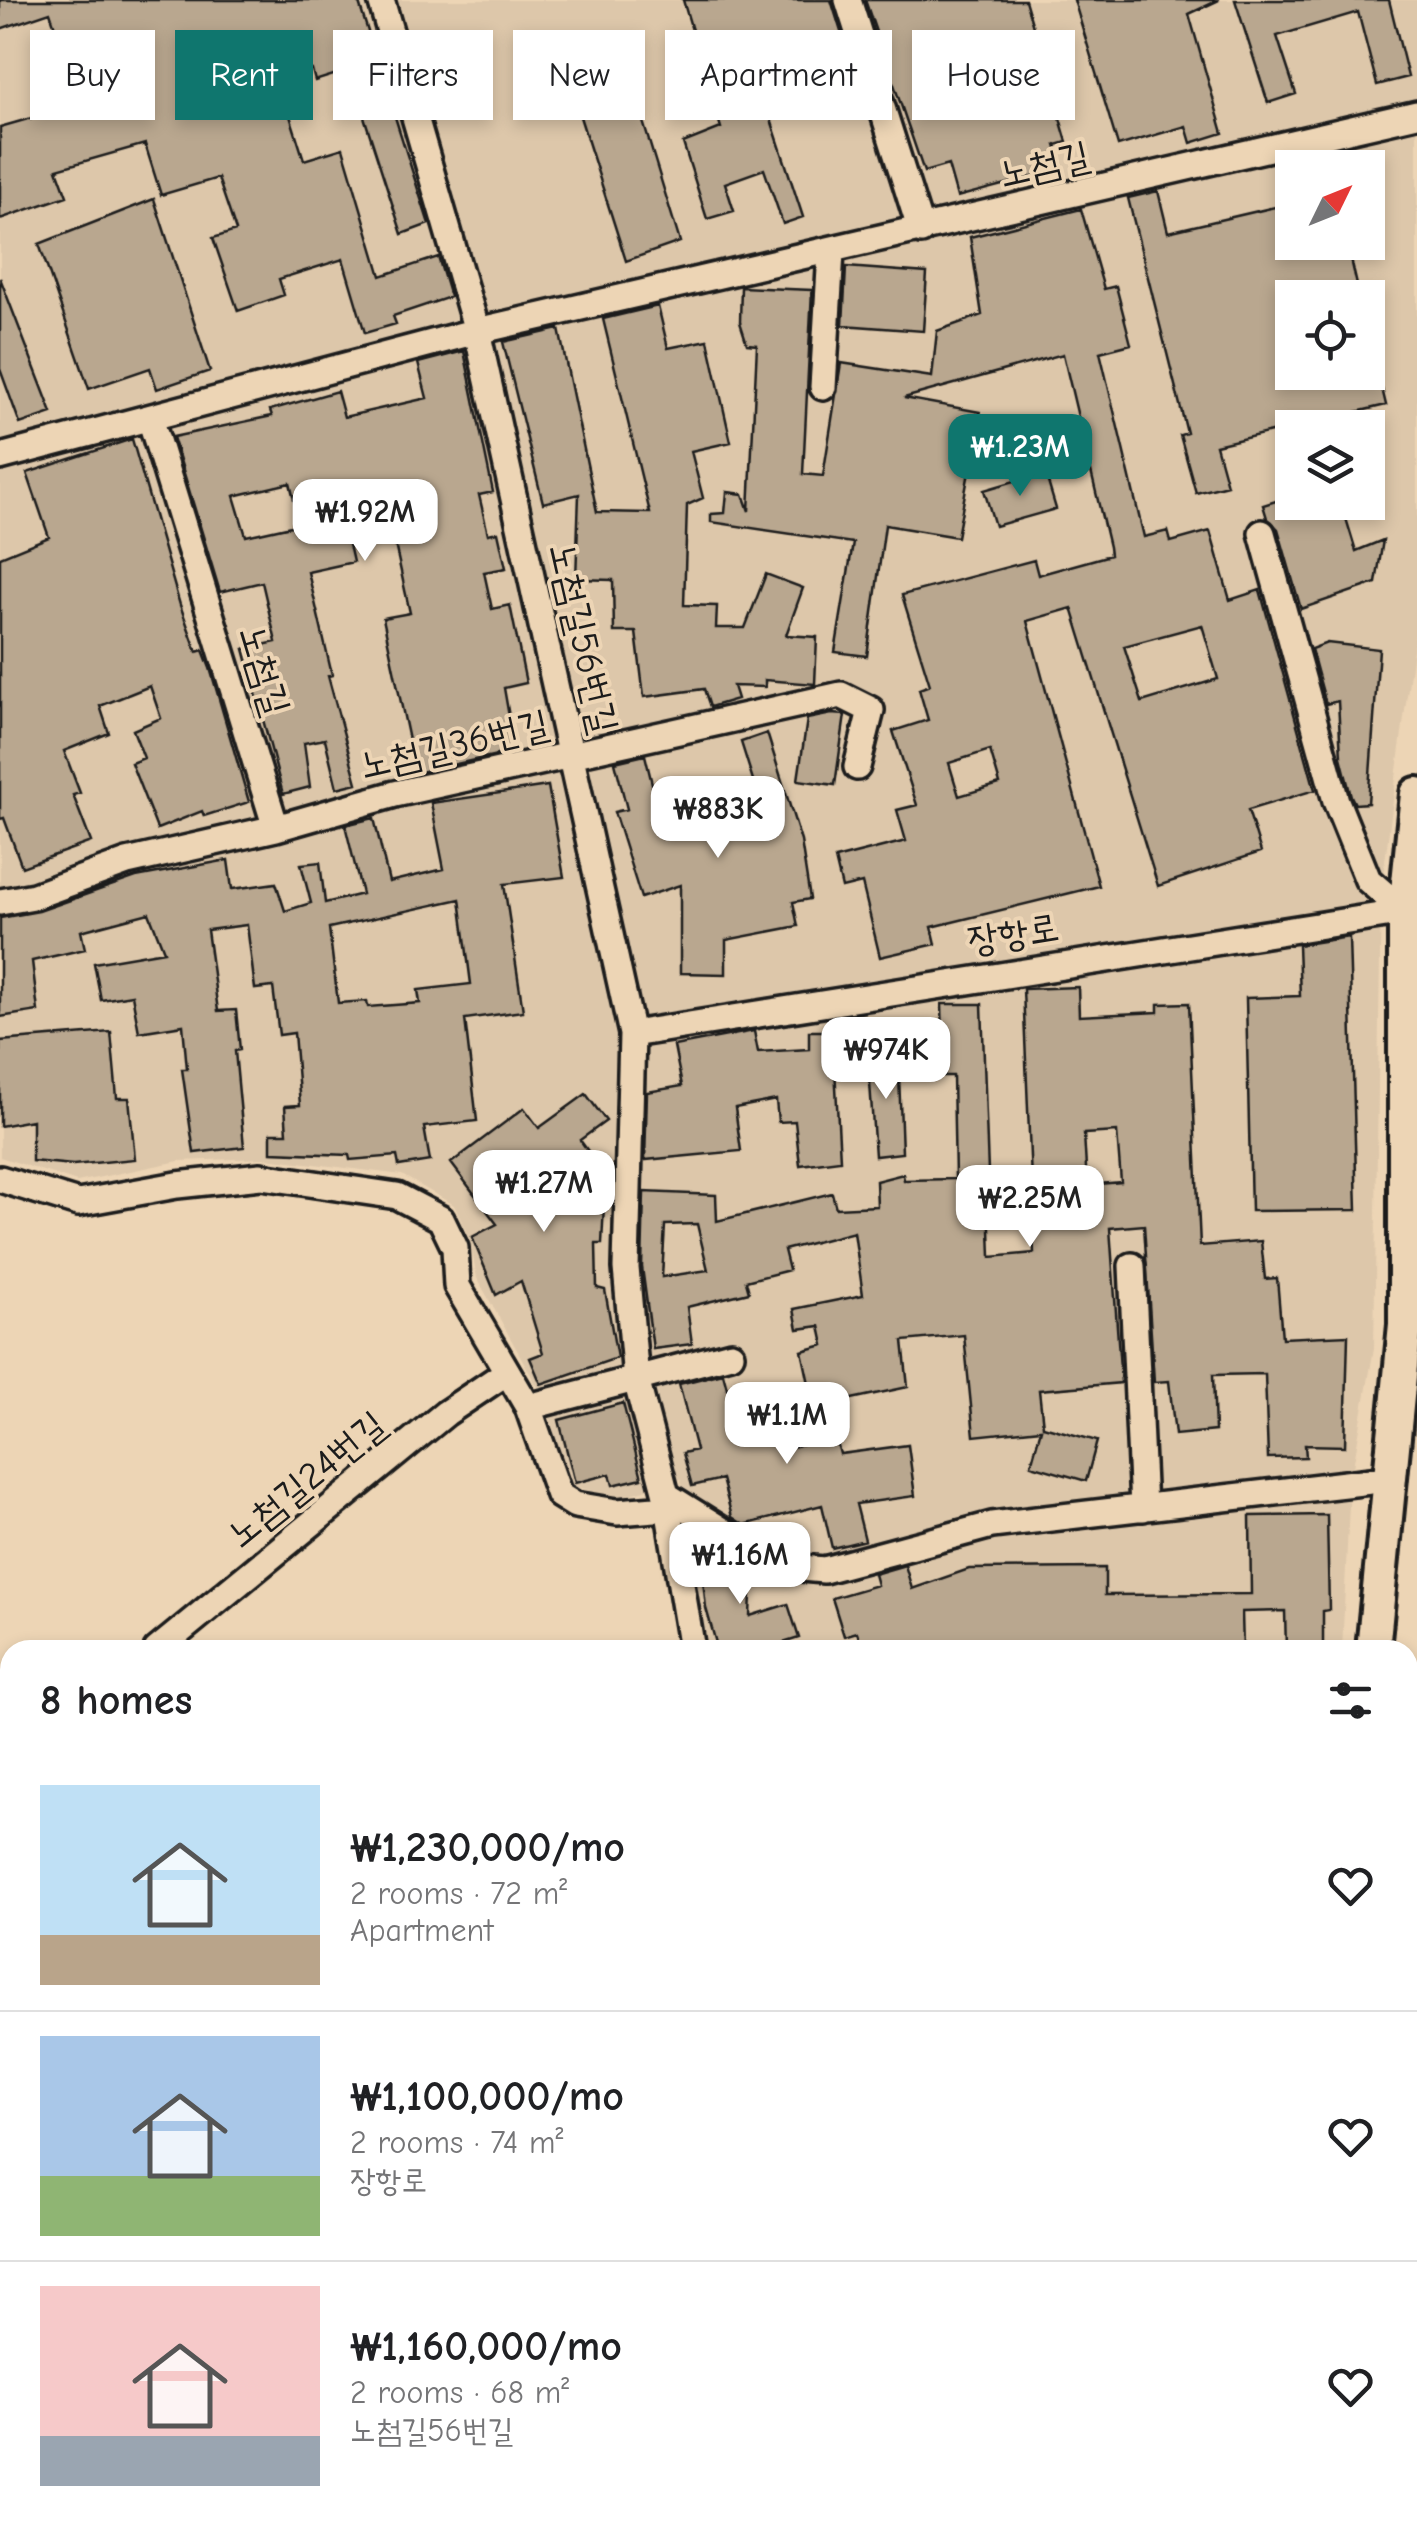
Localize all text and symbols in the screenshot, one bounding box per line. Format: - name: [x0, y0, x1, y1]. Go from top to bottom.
- chip: Buy: [30, 30, 155, 120]
- chip: Rent: [175, 30, 313, 120]
- chip: Filters: [333, 30, 493, 120]
- chip: New: [513, 30, 645, 120]
- chip: Apartment: [665, 30, 892, 120]
- chip: House: [912, 30, 1075, 120]
- street label: 노첨길: [995, 133, 1094, 197]
- north arrow: [1275, 150, 1385, 260]
- map controls: [1275, 150, 1385, 520]
- button: locate: [1275, 280, 1385, 390]
- button: layers: [1275, 410, 1385, 520]
- pin: ₩1.23M: [939, 414, 1101, 499]
- text: ₩1.23M: [970, 428, 1070, 465]
- pin: ₩1.92M: [284, 479, 446, 564]
- text: ₩1.92M: [315, 493, 415, 530]
- street label: 노첨길56번길: [540, 539, 626, 738]
- street label: 노첨길: [230, 620, 298, 721]
- street label: 노첨길36번길: [355, 702, 553, 788]
- pin: ₩883K: [648, 776, 788, 861]
- text: ₩883K: [673, 790, 763, 827]
- street label: 장항로: [964, 905, 1062, 963]
- pin: ₩974K: [816, 1017, 956, 1102]
- text: ₩974K: [843, 1031, 929, 1068]
- pin: ₩1.27M: [463, 1150, 625, 1235]
- text: ₩1.27M: [495, 1164, 593, 1201]
- pin: ₩2.25M: [949, 1165, 1111, 1250]
- text: ₩2.25M: [978, 1179, 1082, 1216]
- pin: ₩1.1M: [717, 1382, 857, 1467]
- text: ₩1.1M: [747, 1396, 827, 1433]
- street label: 노첨길24번길: [219, 1403, 395, 1557]
- pin: ₩1.16M: [659, 1522, 821, 1607]
- text: ₩1.16M: [691, 1536, 789, 1573]
- icon: filters: [1323, 1673, 1378, 1728]
- text: 8 homes: [40, 1676, 192, 1725]
- text: ₩1,230,000/mo: [350, 1823, 625, 1872]
- icon: home: [120, 1825, 240, 1945]
- icon: heart: [1323, 1858, 1378, 1913]
- text: 2 rooms · 72 m²: [350, 1875, 567, 1912]
- text: Apartment: [350, 1912, 493, 1949]
- text: ₩1,100,000/mo: [350, 2072, 624, 2121]
- icon: home: [120, 2076, 240, 2196]
- icon: heart: [1323, 2109, 1378, 2164]
- text: 2 rooms · 74 m²: [350, 2124, 563, 2161]
- text: 장항로: [350, 2162, 427, 2199]
- text: ₩1,160,000/mo: [350, 2322, 622, 2371]
- icon: home: [120, 2326, 240, 2446]
- icon: heart: [1323, 2359, 1378, 2414]
- text: 2 rooms · 68 m²: [350, 2374, 569, 2411]
- text: 노첨길56번길: [350, 2412, 513, 2449]

